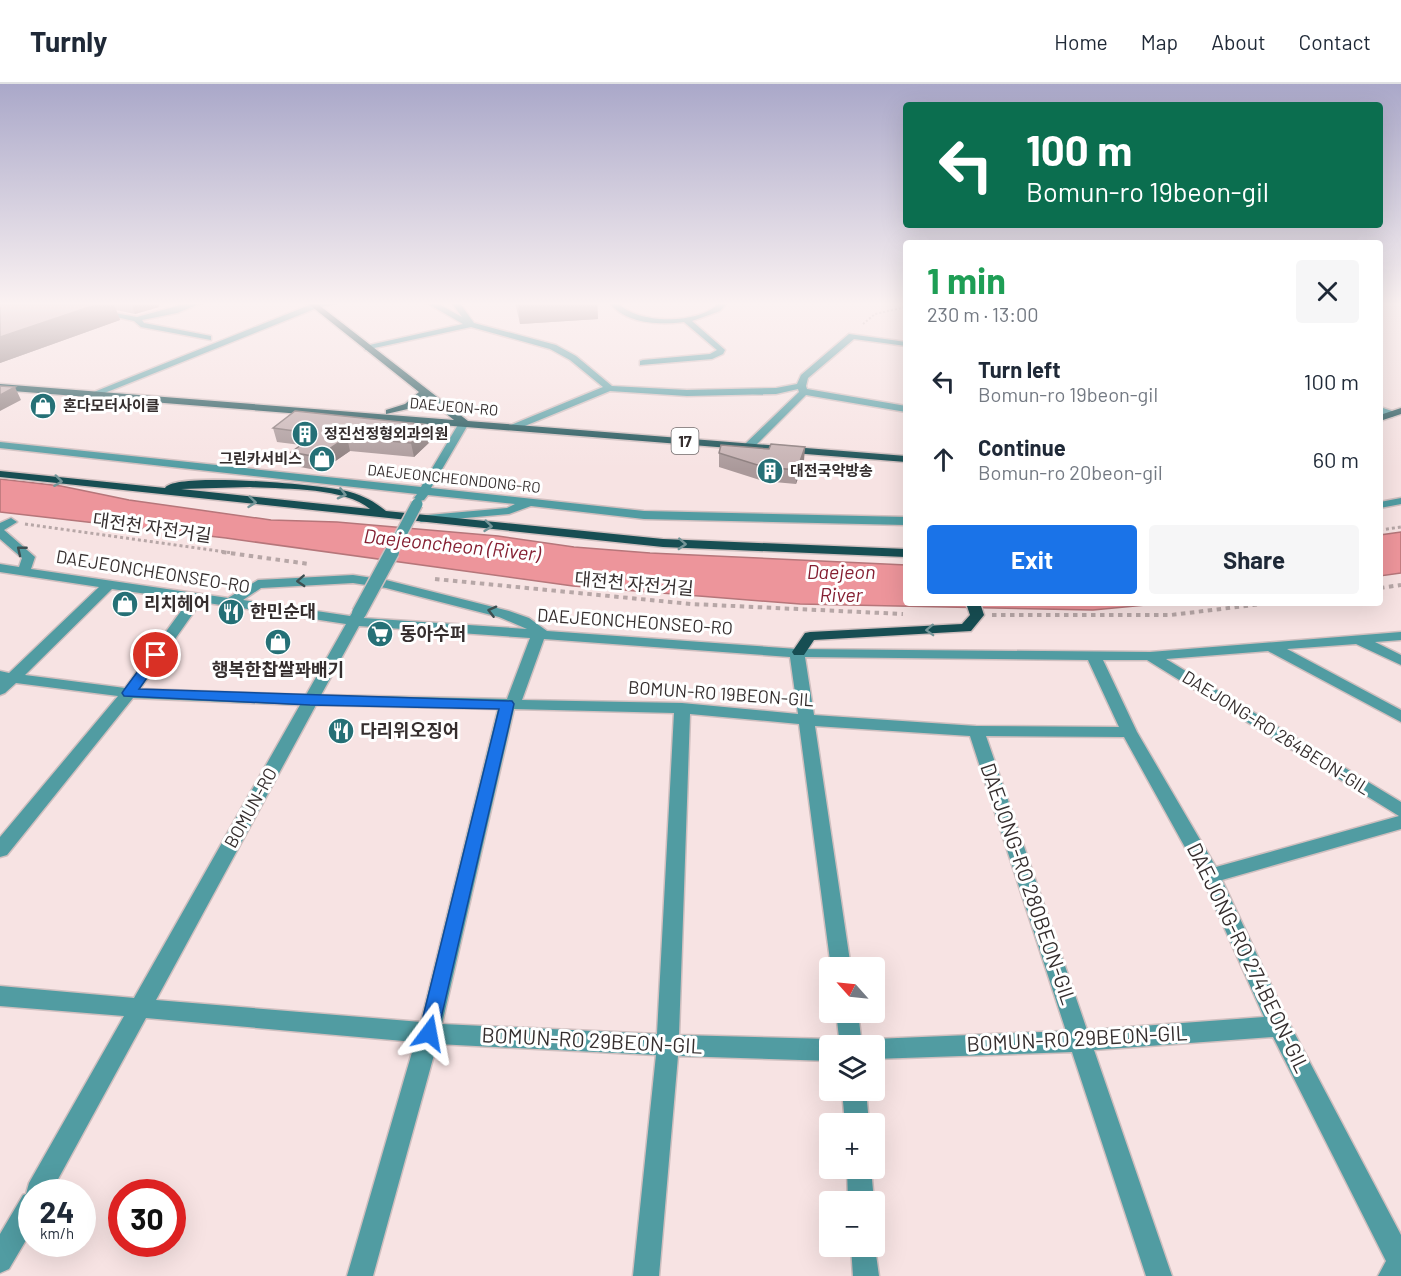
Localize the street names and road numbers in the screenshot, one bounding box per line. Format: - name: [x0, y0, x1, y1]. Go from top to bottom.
- street label: DAEJEON-RO: [409, 393, 499, 419]
- road number: 17: [672, 428, 698, 454]
- street label: DAEJEONCHEONDONG-RO: [367, 460, 542, 496]
- street label: 대전천 자전거길: [91, 508, 213, 546]
- street label: DAEJEONCHEONSEO-RO: [55, 545, 252, 597]
- street label: 대전천 자전거길: [574, 567, 695, 599]
- street label: DAEJEONCHEONSEO-RO: [537, 603, 734, 639]
- street label: DAEJONG-RO 264BEON-GIL: [1179, 665, 1375, 799]
- street label: BOMUN-RO 19BEON-GIL: [627, 676, 815, 710]
- street label: DAEJONG-RO 280BEON-GIL: [976, 759, 1083, 1008]
- street label: BOMUN-RO: [219, 764, 281, 852]
- street label: DAEJONG-RO 274BEON-GIL: [1183, 838, 1316, 1076]
- street label: BOMUN-RO 29BEON-GIL: [966, 1019, 1188, 1056]
- street label: BOMUN-RO 29BEON-GIL: [481, 1021, 703, 1058]

